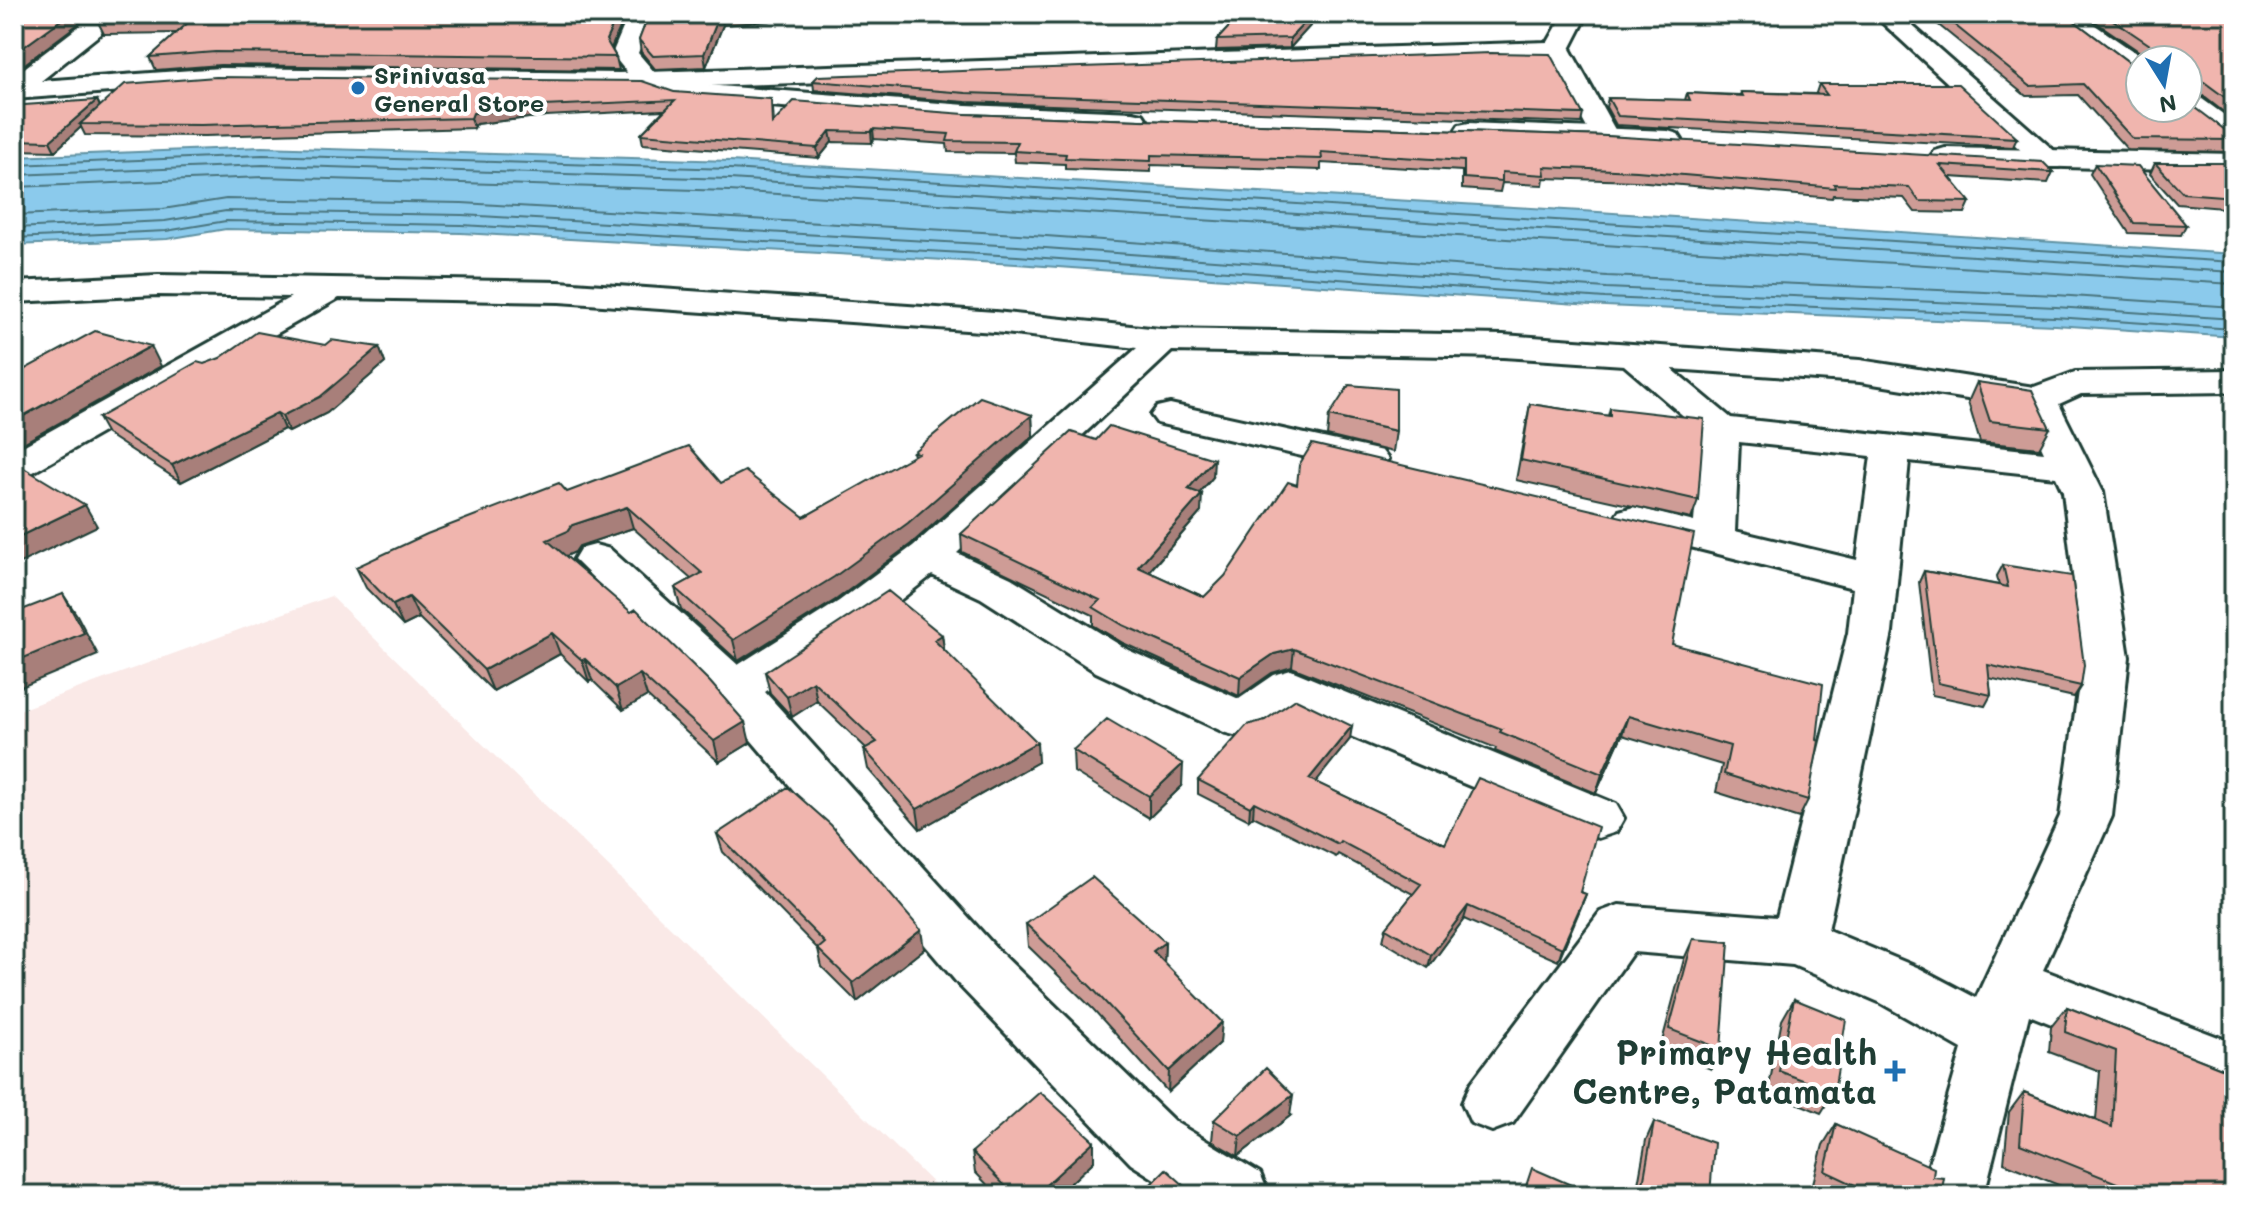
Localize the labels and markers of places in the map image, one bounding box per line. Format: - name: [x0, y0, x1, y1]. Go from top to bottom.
- place label: Srinivasa General Store: [374, 59, 544, 118]
- marker: Srinivasa General Store: [349, 79, 367, 97]
- place label: Primary Health Centre, Patamata: [1572, 1029, 1877, 1113]
- marker: Primary Health Centre, Patamata: [1884, 1060, 1906, 1082]

